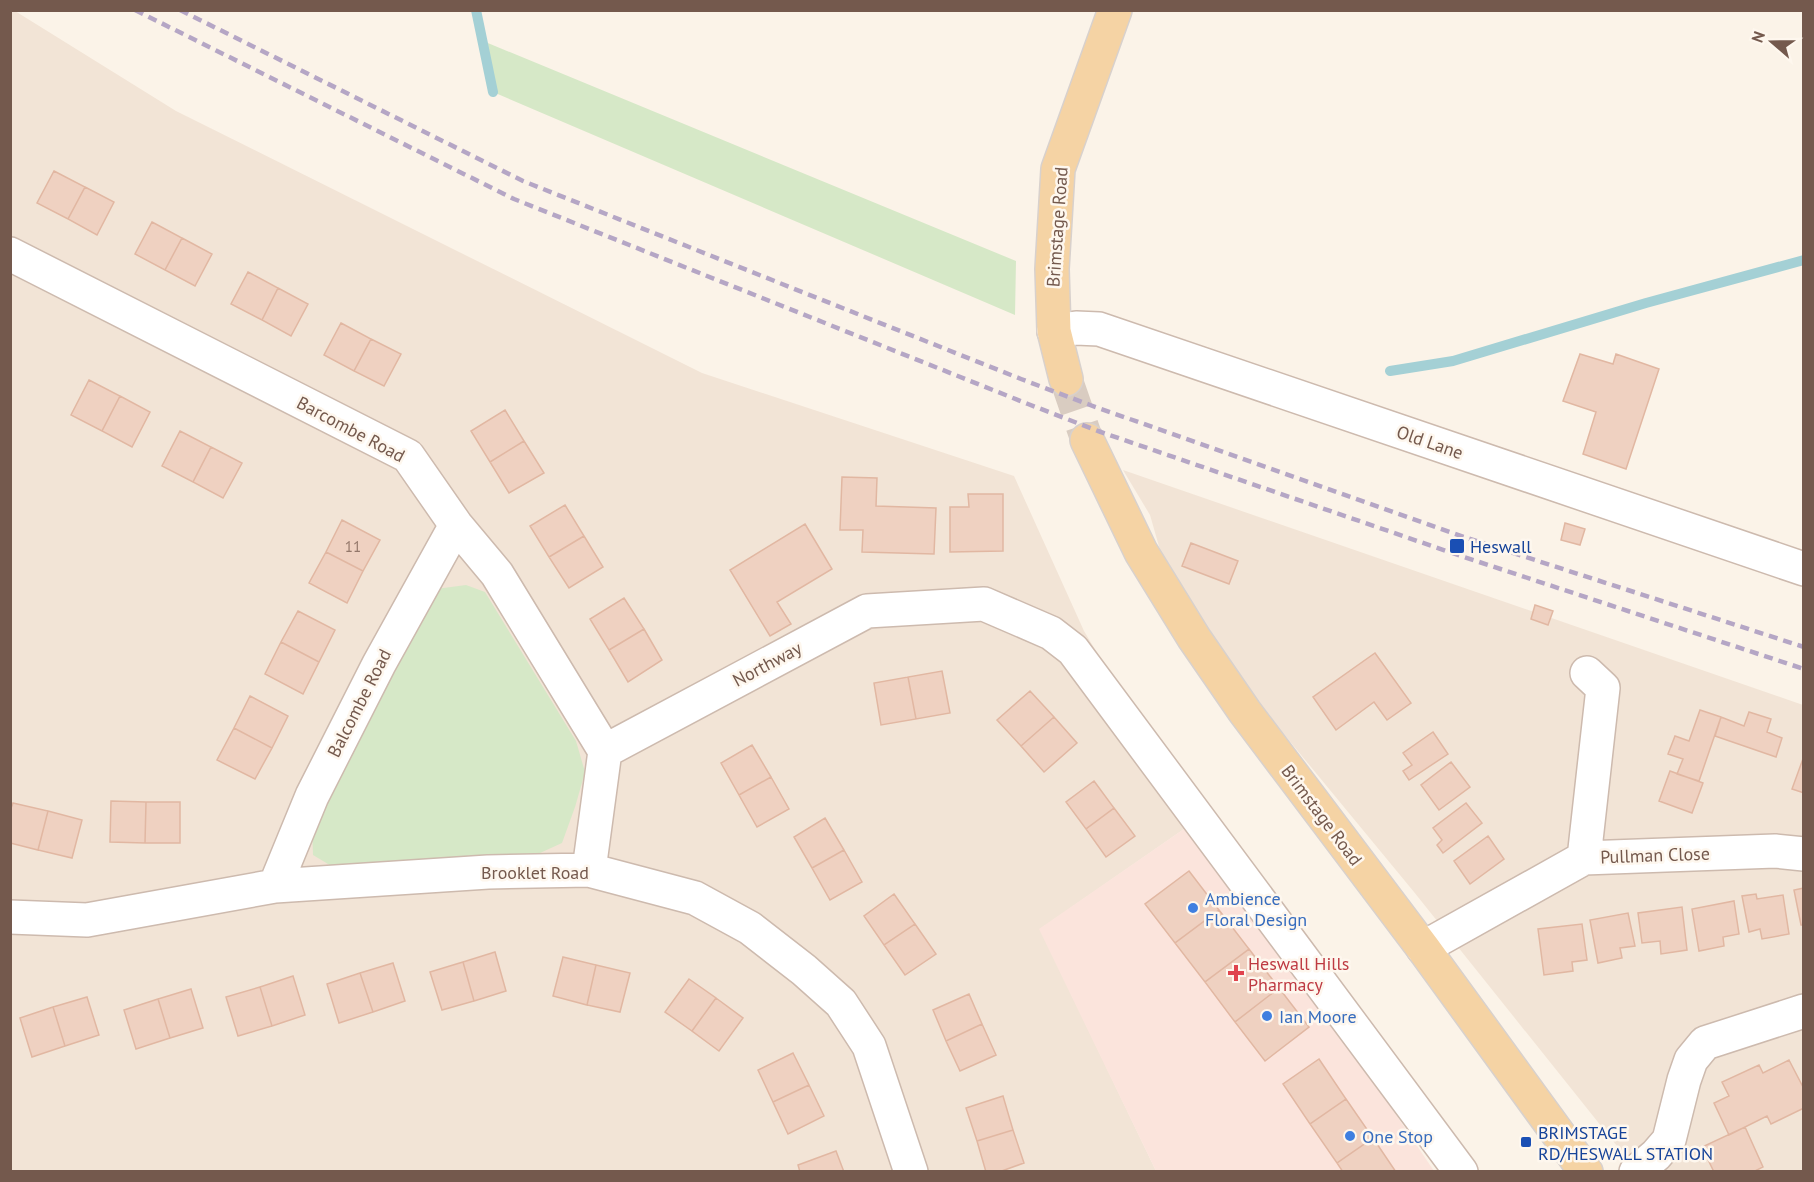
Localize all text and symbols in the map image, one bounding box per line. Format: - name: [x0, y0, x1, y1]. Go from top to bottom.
- north arrow: [1742, 12, 1802, 72]
- text: N: [1747, 29, 1769, 45]
- street label: Brimstage Road: [1041, 166, 1073, 288]
- street label: Barcombe Road: [293, 391, 409, 467]
- street label: Old Lane: [1394, 420, 1466, 464]
- place label: Heswall: [1470, 535, 1532, 558]
- house number: 11: [345, 537, 361, 556]
- marker: Heswall: [1448, 537, 1466, 555]
- street label: Northway: [729, 636, 806, 692]
- street label: Balcombe Road: [322, 645, 396, 761]
- street label: Brimstage Road: [1277, 760, 1367, 870]
- street label: Pullman Close: [1600, 842, 1710, 868]
- street label: Brooklet Road: [481, 861, 589, 884]
- place label: Ambience Floral Design: [1205, 887, 1307, 931]
- marker: Ambience Floral Design: [1186, 901, 1200, 915]
- place label: Heswall Hills Pharmacy: [1248, 952, 1349, 996]
- marker: Heswall Hills Pharmacy: [1229, 966, 1243, 980]
- place label: Ian Moore: [1279, 1005, 1357, 1028]
- marker: Ian Moore: [1260, 1009, 1274, 1023]
- place label: BRIMSTAGE RD/HESWALL STATION: [1538, 1121, 1713, 1165]
- place label: One Stop: [1362, 1125, 1433, 1148]
- marker: One Stop: [1343, 1129, 1357, 1143]
- marker: BRIMSTAGE RD/HESWALL STATION: [1519, 1135, 1533, 1149]

